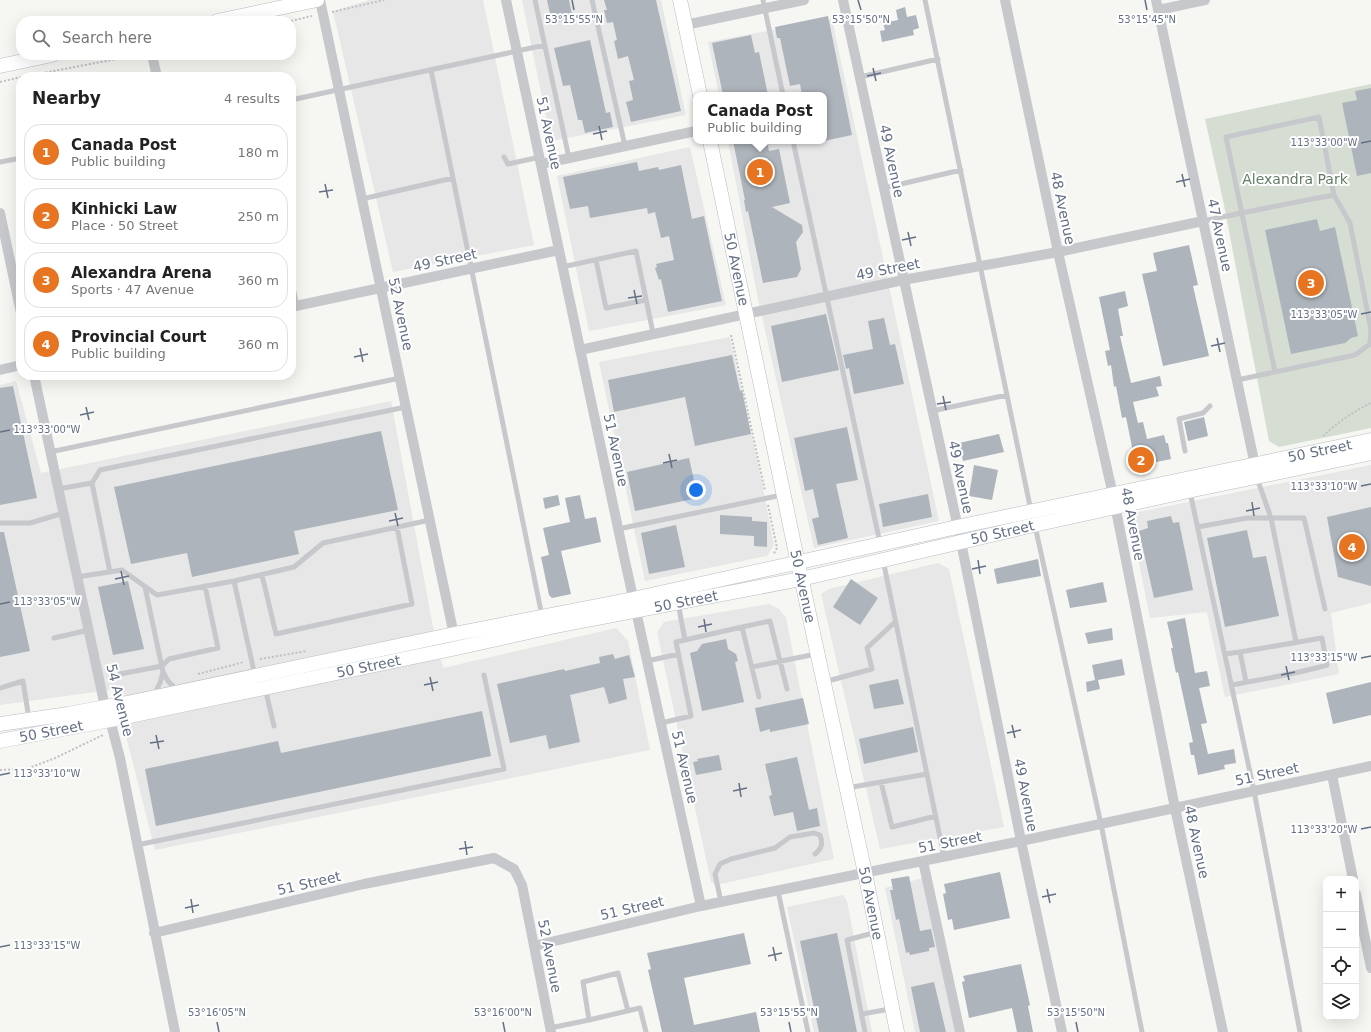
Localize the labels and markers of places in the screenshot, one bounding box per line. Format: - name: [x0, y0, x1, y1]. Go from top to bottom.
- pin: 1: [747, 157, 773, 187]
- pin: 3: [1298, 268, 1324, 298]
- pin: 2: [1128, 445, 1154, 475]
- pin: 4: [1339, 532, 1365, 562]

